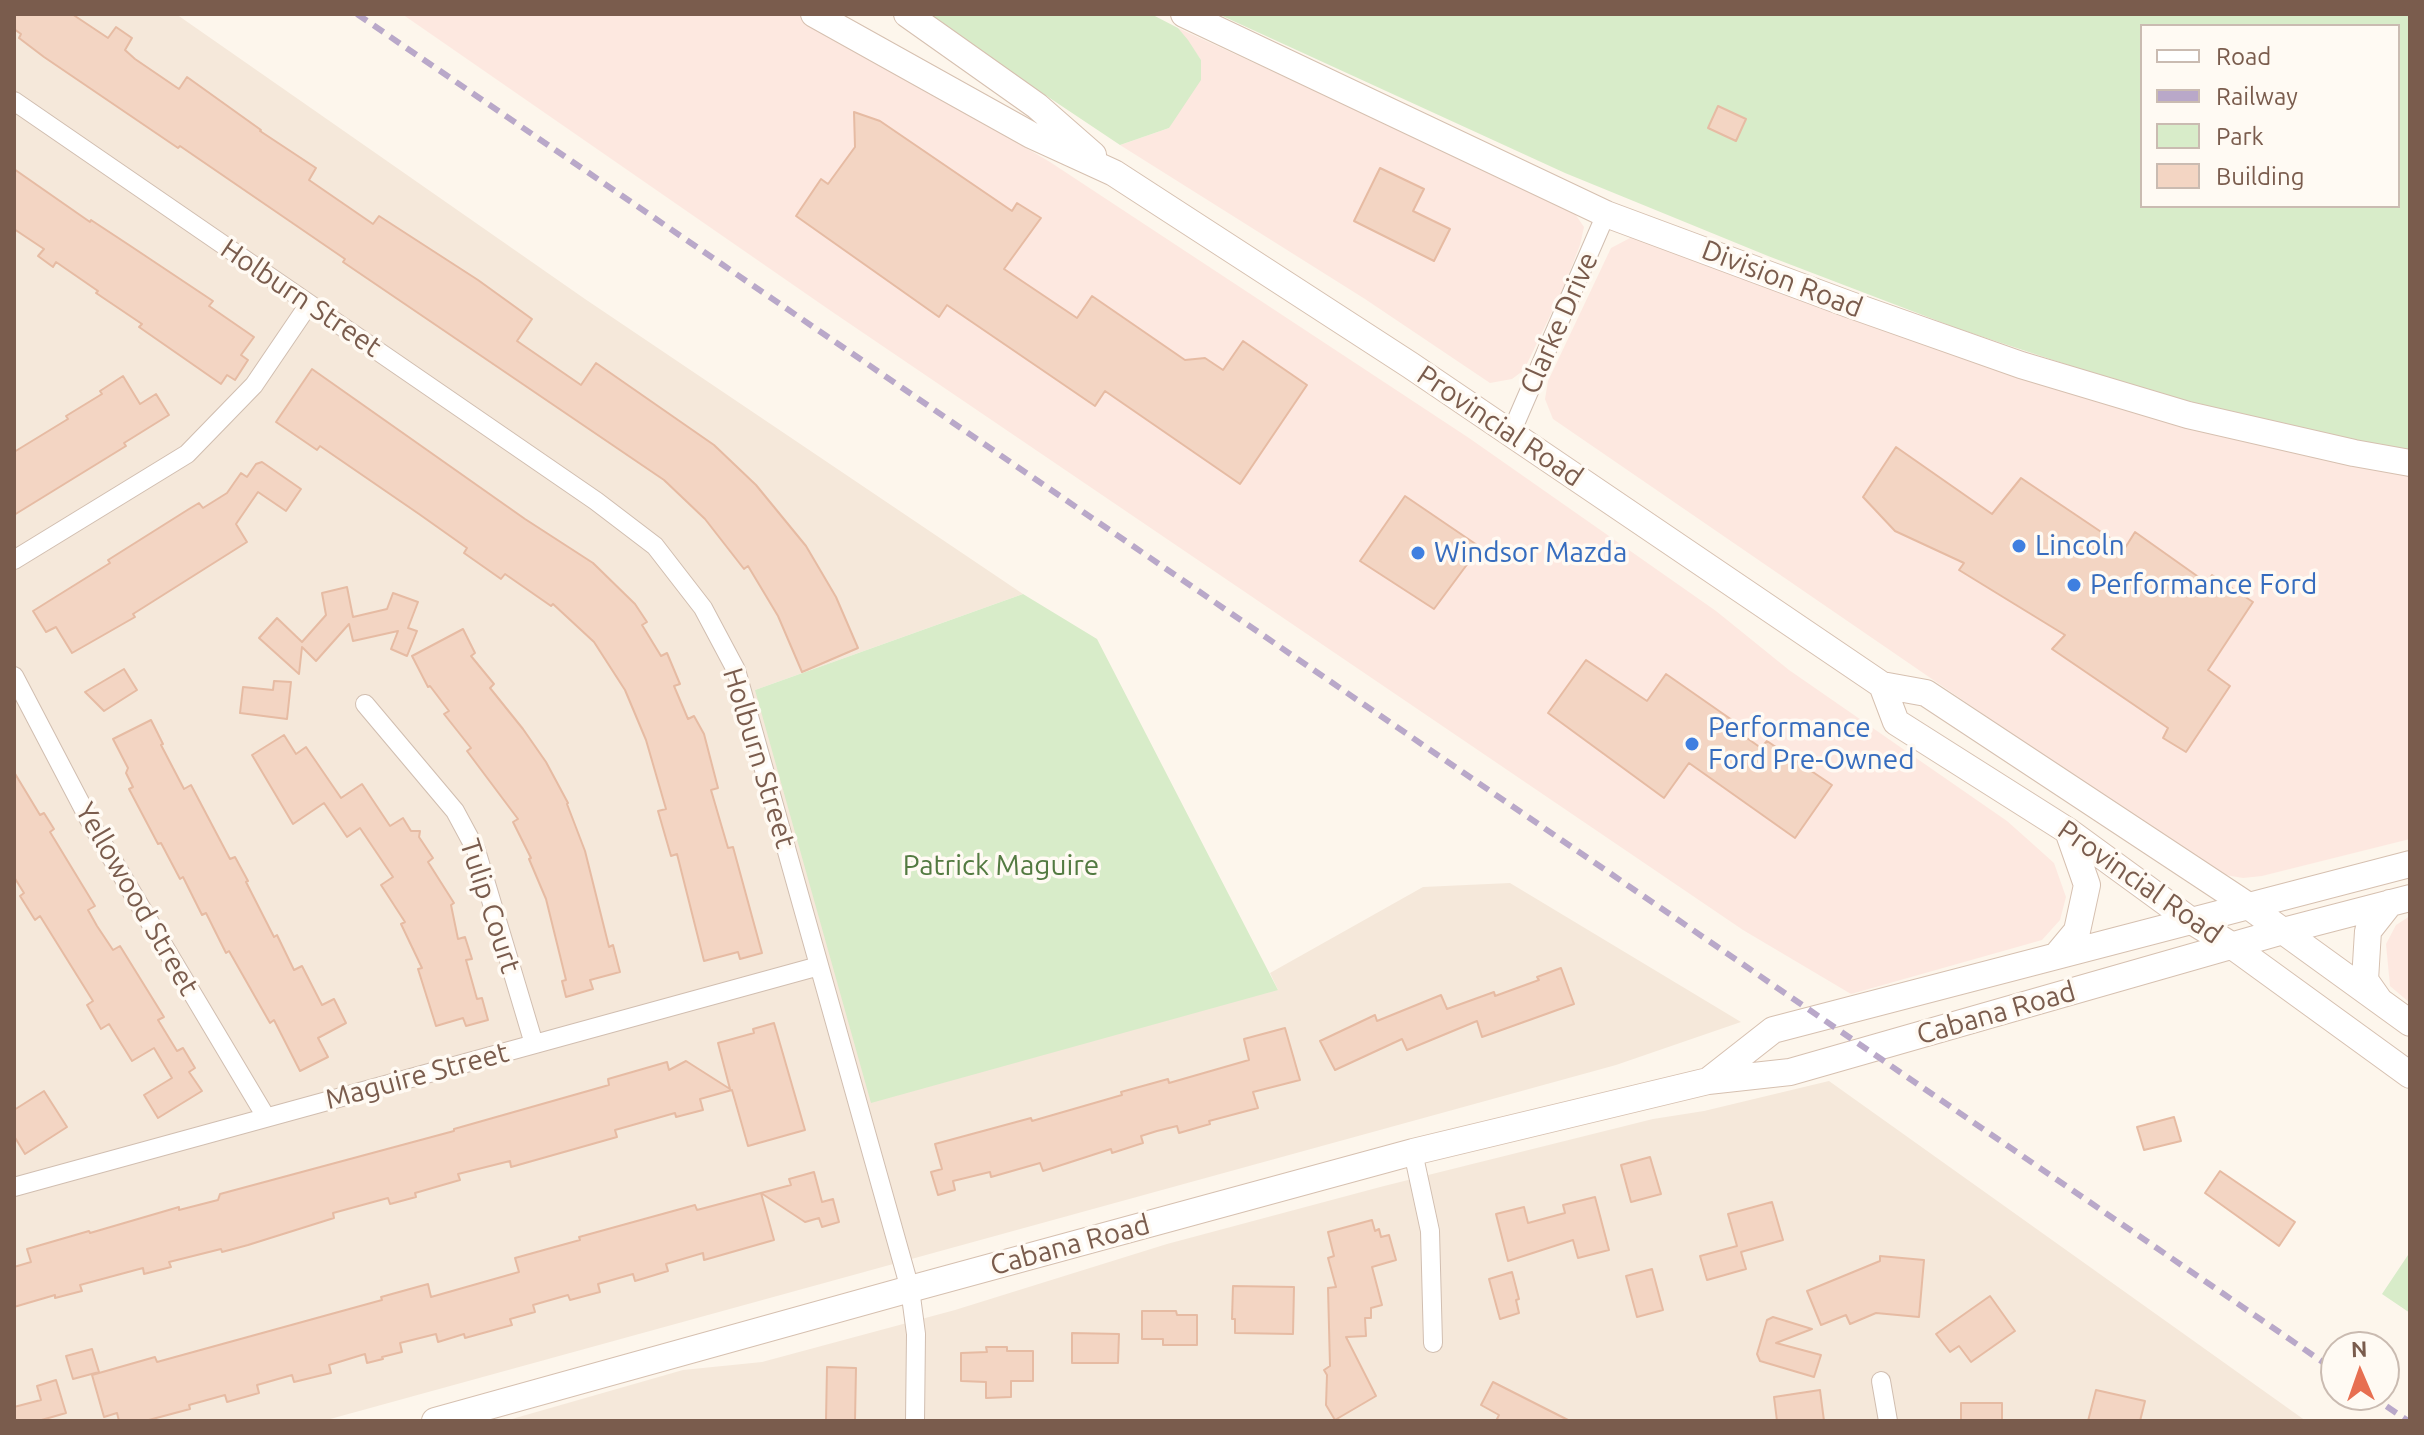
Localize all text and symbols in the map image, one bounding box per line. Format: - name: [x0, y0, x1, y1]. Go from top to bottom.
- legend: [2140, 24, 2400, 208]
- text: Road: [2216, 43, 2271, 70]
- text: Railway: [2216, 83, 2298, 110]
- text: Park: [2216, 123, 2264, 150]
- text: Building: [2216, 163, 2304, 190]
- street label: Holburn Street: [214, 232, 388, 364]
- street label: Division Road: [1697, 233, 1867, 325]
- street label: Clarke Drive: [1513, 247, 1605, 399]
- street label: Provincial Road: [1411, 358, 1589, 494]
- place label: Lincoln: [2035, 529, 2125, 563]
- place label: Windsor Mazda: [1434, 536, 1627, 570]
- marker: Lincoln: [2010, 537, 2028, 555]
- marker: Windsor Mazda: [1409, 544, 1427, 562]
- place label: Performance Ford: [2090, 568, 2317, 602]
- marker: Performance Ford: [2065, 576, 2083, 594]
- street label: Holburn Street: [716, 664, 802, 852]
- place label: Performance Ford Pre-Owned: [1708, 711, 1915, 777]
- marker: Performance Ford Pre-Owned: [1683, 735, 1701, 753]
- street label: Yellowood Street: [68, 797, 206, 1001]
- street label: Provincial Road: [2051, 813, 2229, 951]
- street label: Tulip Court: [453, 835, 527, 977]
- park label: Patrick Maguire: [903, 849, 1099, 883]
- street label: Cabana Road: [1913, 974, 2079, 1052]
- street label: Maguire Street: [322, 1035, 512, 1117]
- street label: Cabana Road: [987, 1208, 1153, 1282]
- north arrow: [2320, 1331, 2400, 1411]
- text: N: [2351, 1336, 2368, 1361]

